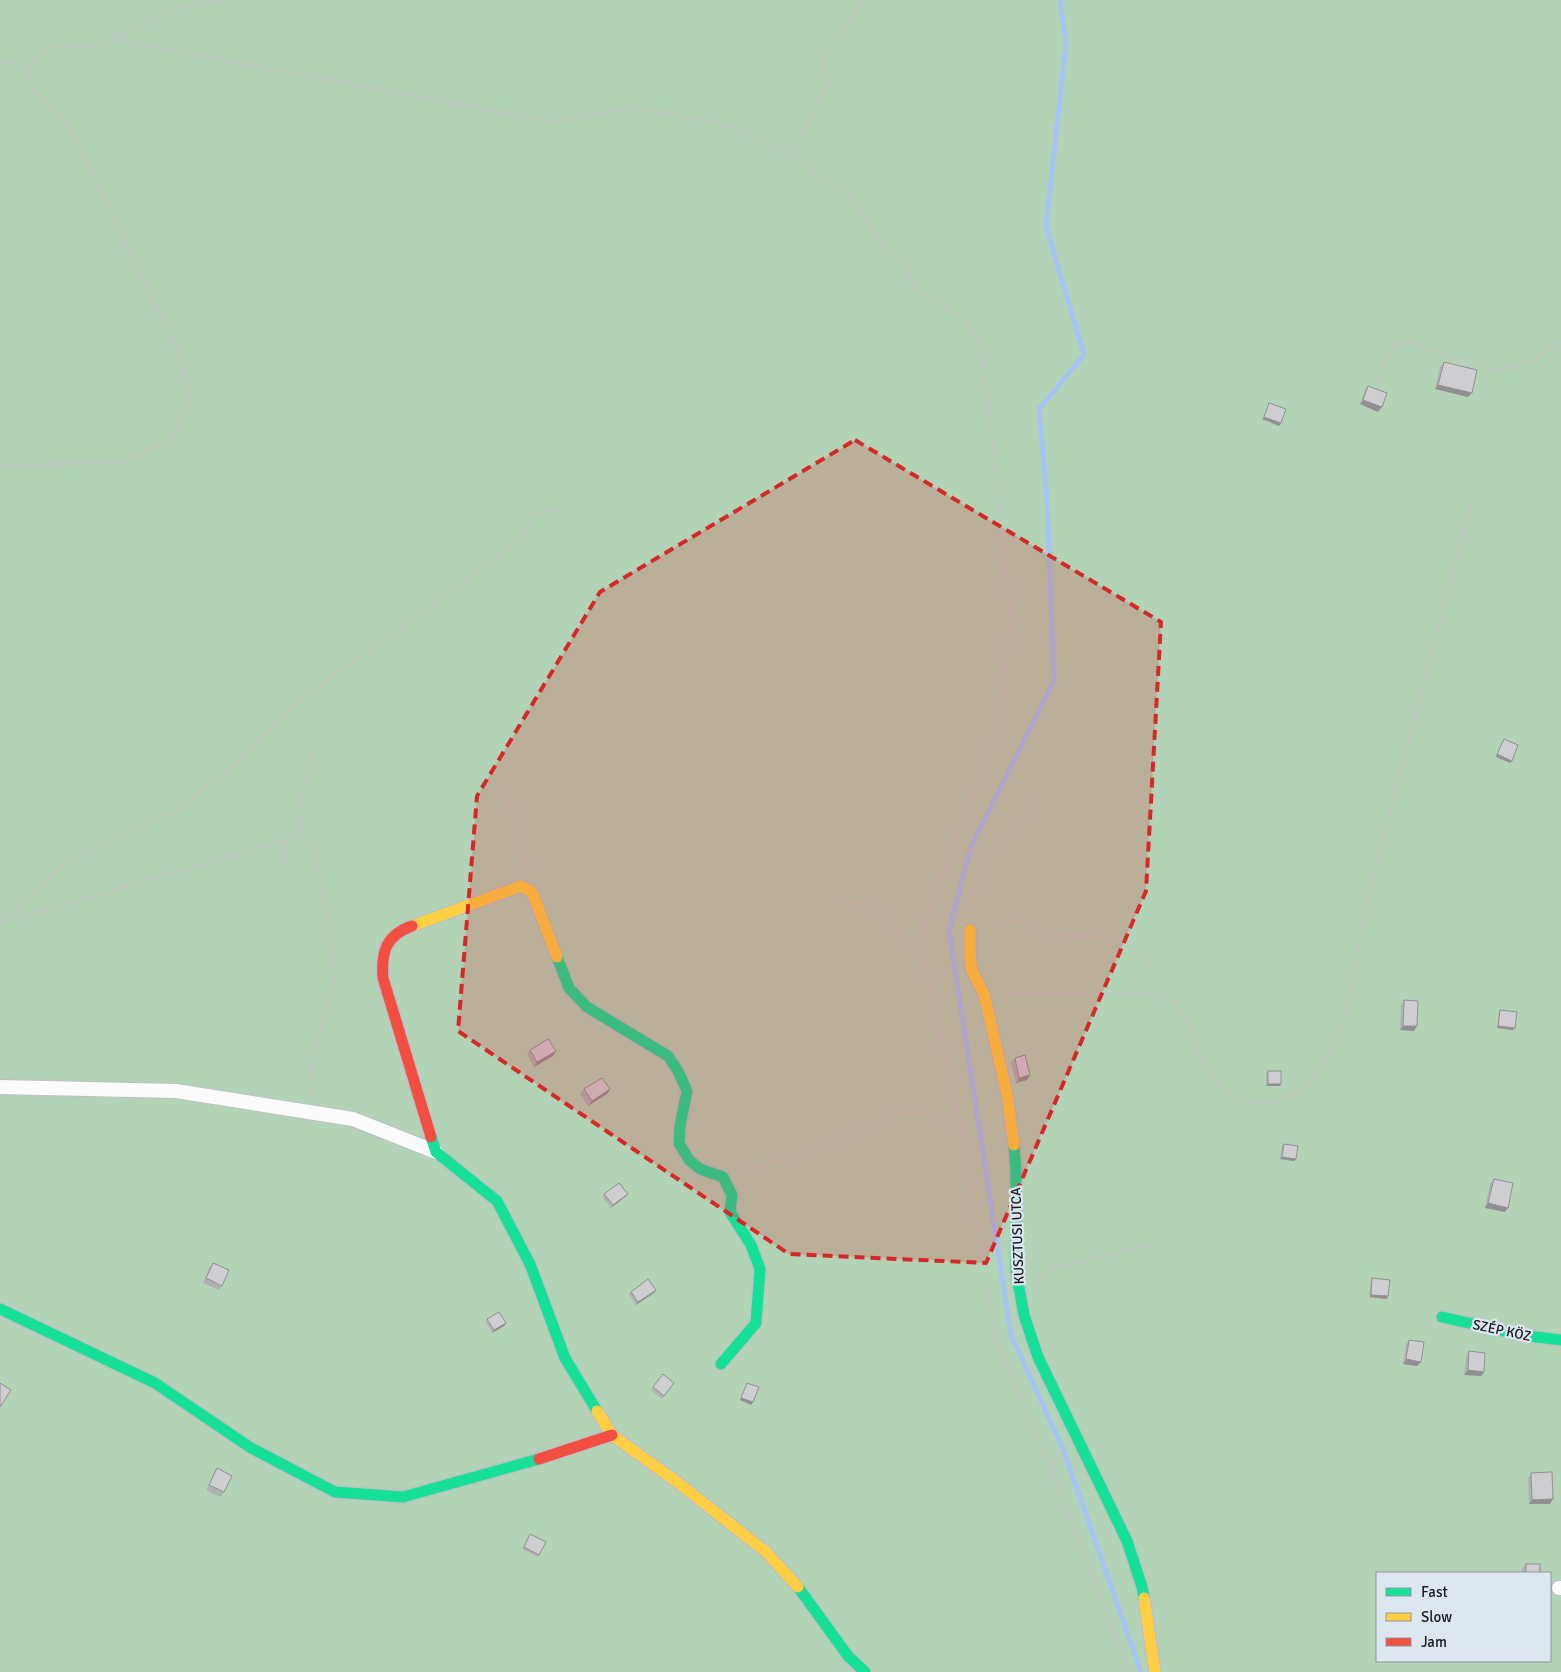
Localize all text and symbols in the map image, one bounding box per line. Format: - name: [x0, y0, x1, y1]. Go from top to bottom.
- street label: KUSZTUSI UTCA: [1007, 1187, 1028, 1285]
- street label: SZÉP KÖZ: [1471, 1316, 1533, 1345]
- legend: [1376, 1572, 1551, 1662]
- text: Fast: [1421, 1583, 1448, 1601]
- text: Slow: [1421, 1608, 1452, 1626]
- text: Jam: [1421, 1633, 1447, 1651]

